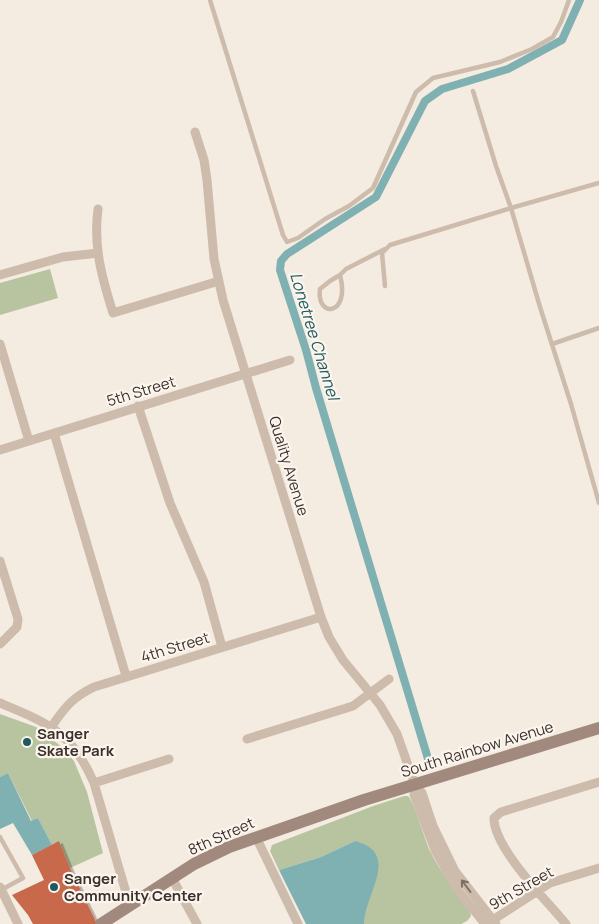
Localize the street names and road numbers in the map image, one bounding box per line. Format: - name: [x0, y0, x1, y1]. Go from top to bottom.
- street label: 5th Street: [104, 371, 178, 411]
- street label: Quality Avenue: [264, 414, 314, 519]
- street label: 4th Street: [138, 627, 212, 667]
- street label: South Rainbow Avenue: [398, 716, 556, 782]
- street label: 8th Street: [184, 812, 258, 860]
- street label: 9th Street: [485, 861, 557, 915]

